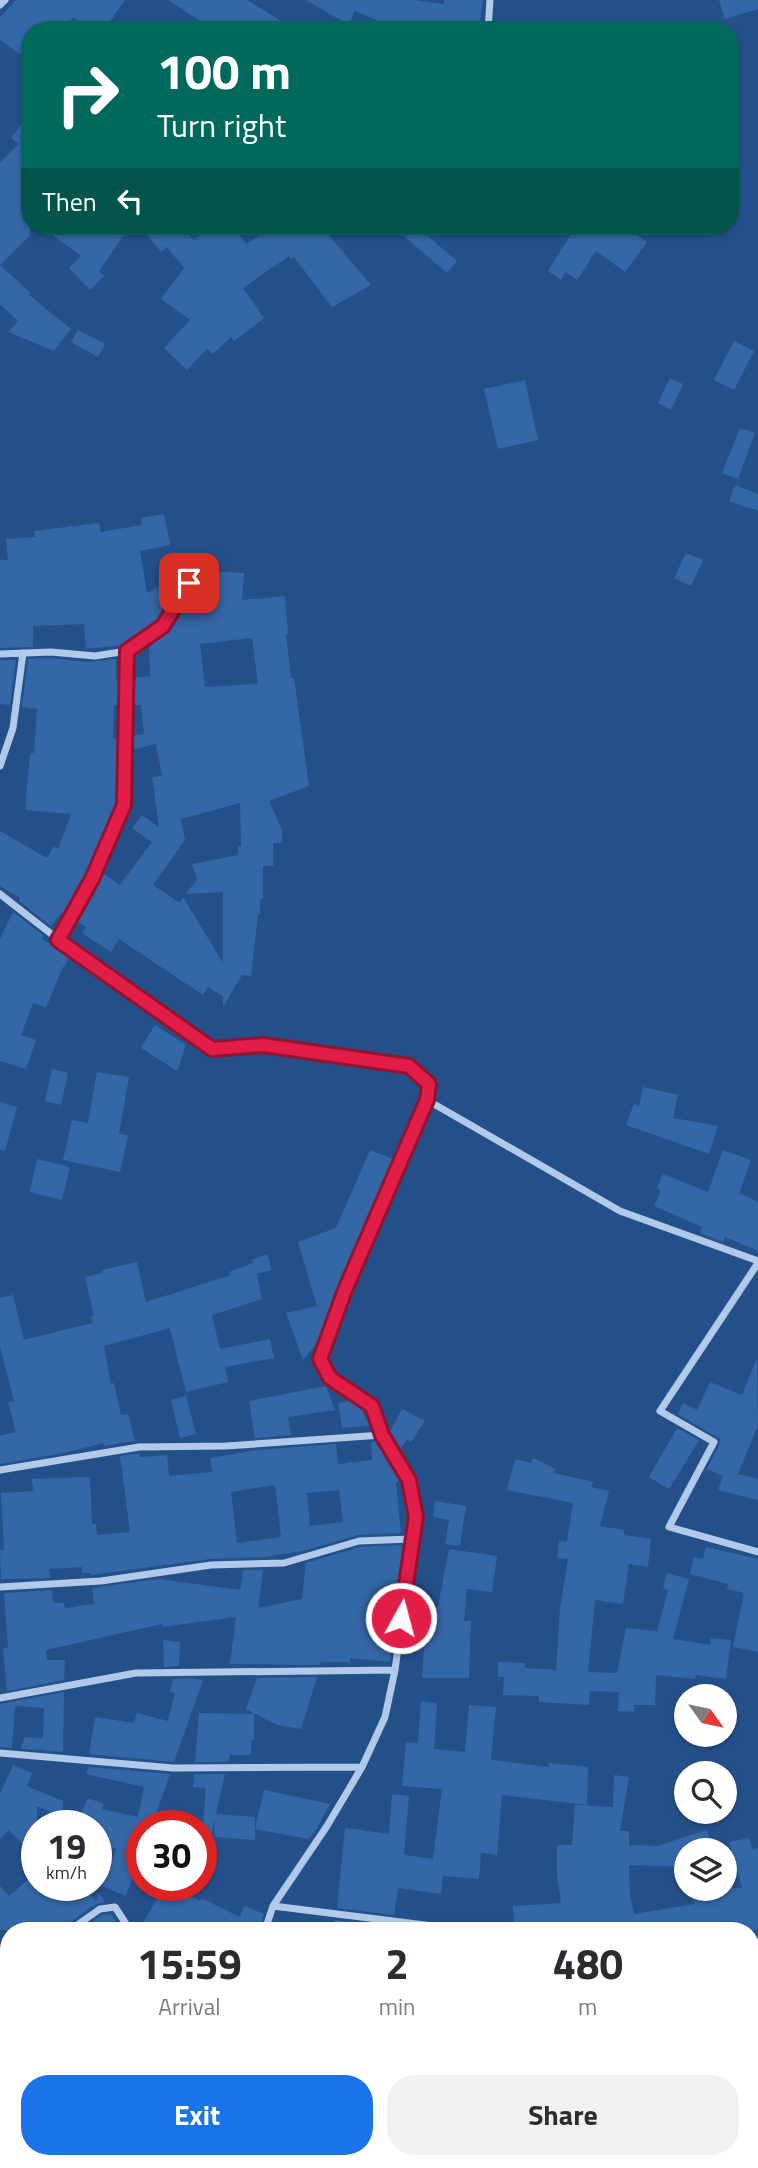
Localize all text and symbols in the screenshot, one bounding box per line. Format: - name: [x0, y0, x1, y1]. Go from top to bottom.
- text: 100 m: [157, 33, 291, 108]
- icon: right: [42, 49, 133, 140]
- text: Turn right: [157, 101, 286, 149]
- text: Then: [42, 182, 97, 221]
- icon: left: [111, 182, 149, 220]
- pin: [159, 553, 219, 613]
- icon: arrive: [170, 564, 208, 602]
- position arrow: [364, 1581, 438, 1655]
- north arrow: [674, 1684, 737, 1746]
- map controls: [674, 1684, 737, 1901]
- button: search: [674, 1761, 737, 1824]
- speed limit sign: 30: [126, 1810, 217, 1901]
- text: 19: [47, 1819, 86, 1873]
- button: layers: [674, 1838, 737, 1901]
- text: km/h: [46, 1859, 87, 1886]
- text: 15:59: [137, 1931, 242, 1995]
- text: 2: [385, 1931, 409, 1995]
- text: 480: [552, 1931, 623, 1995]
- text: Arrival: [158, 1989, 221, 2024]
- text: min: [379, 1989, 415, 2024]
- text: m: [578, 1989, 597, 2024]
- button: Exit: [21, 2075, 373, 2155]
- button: Share: [387, 2075, 739, 2155]

